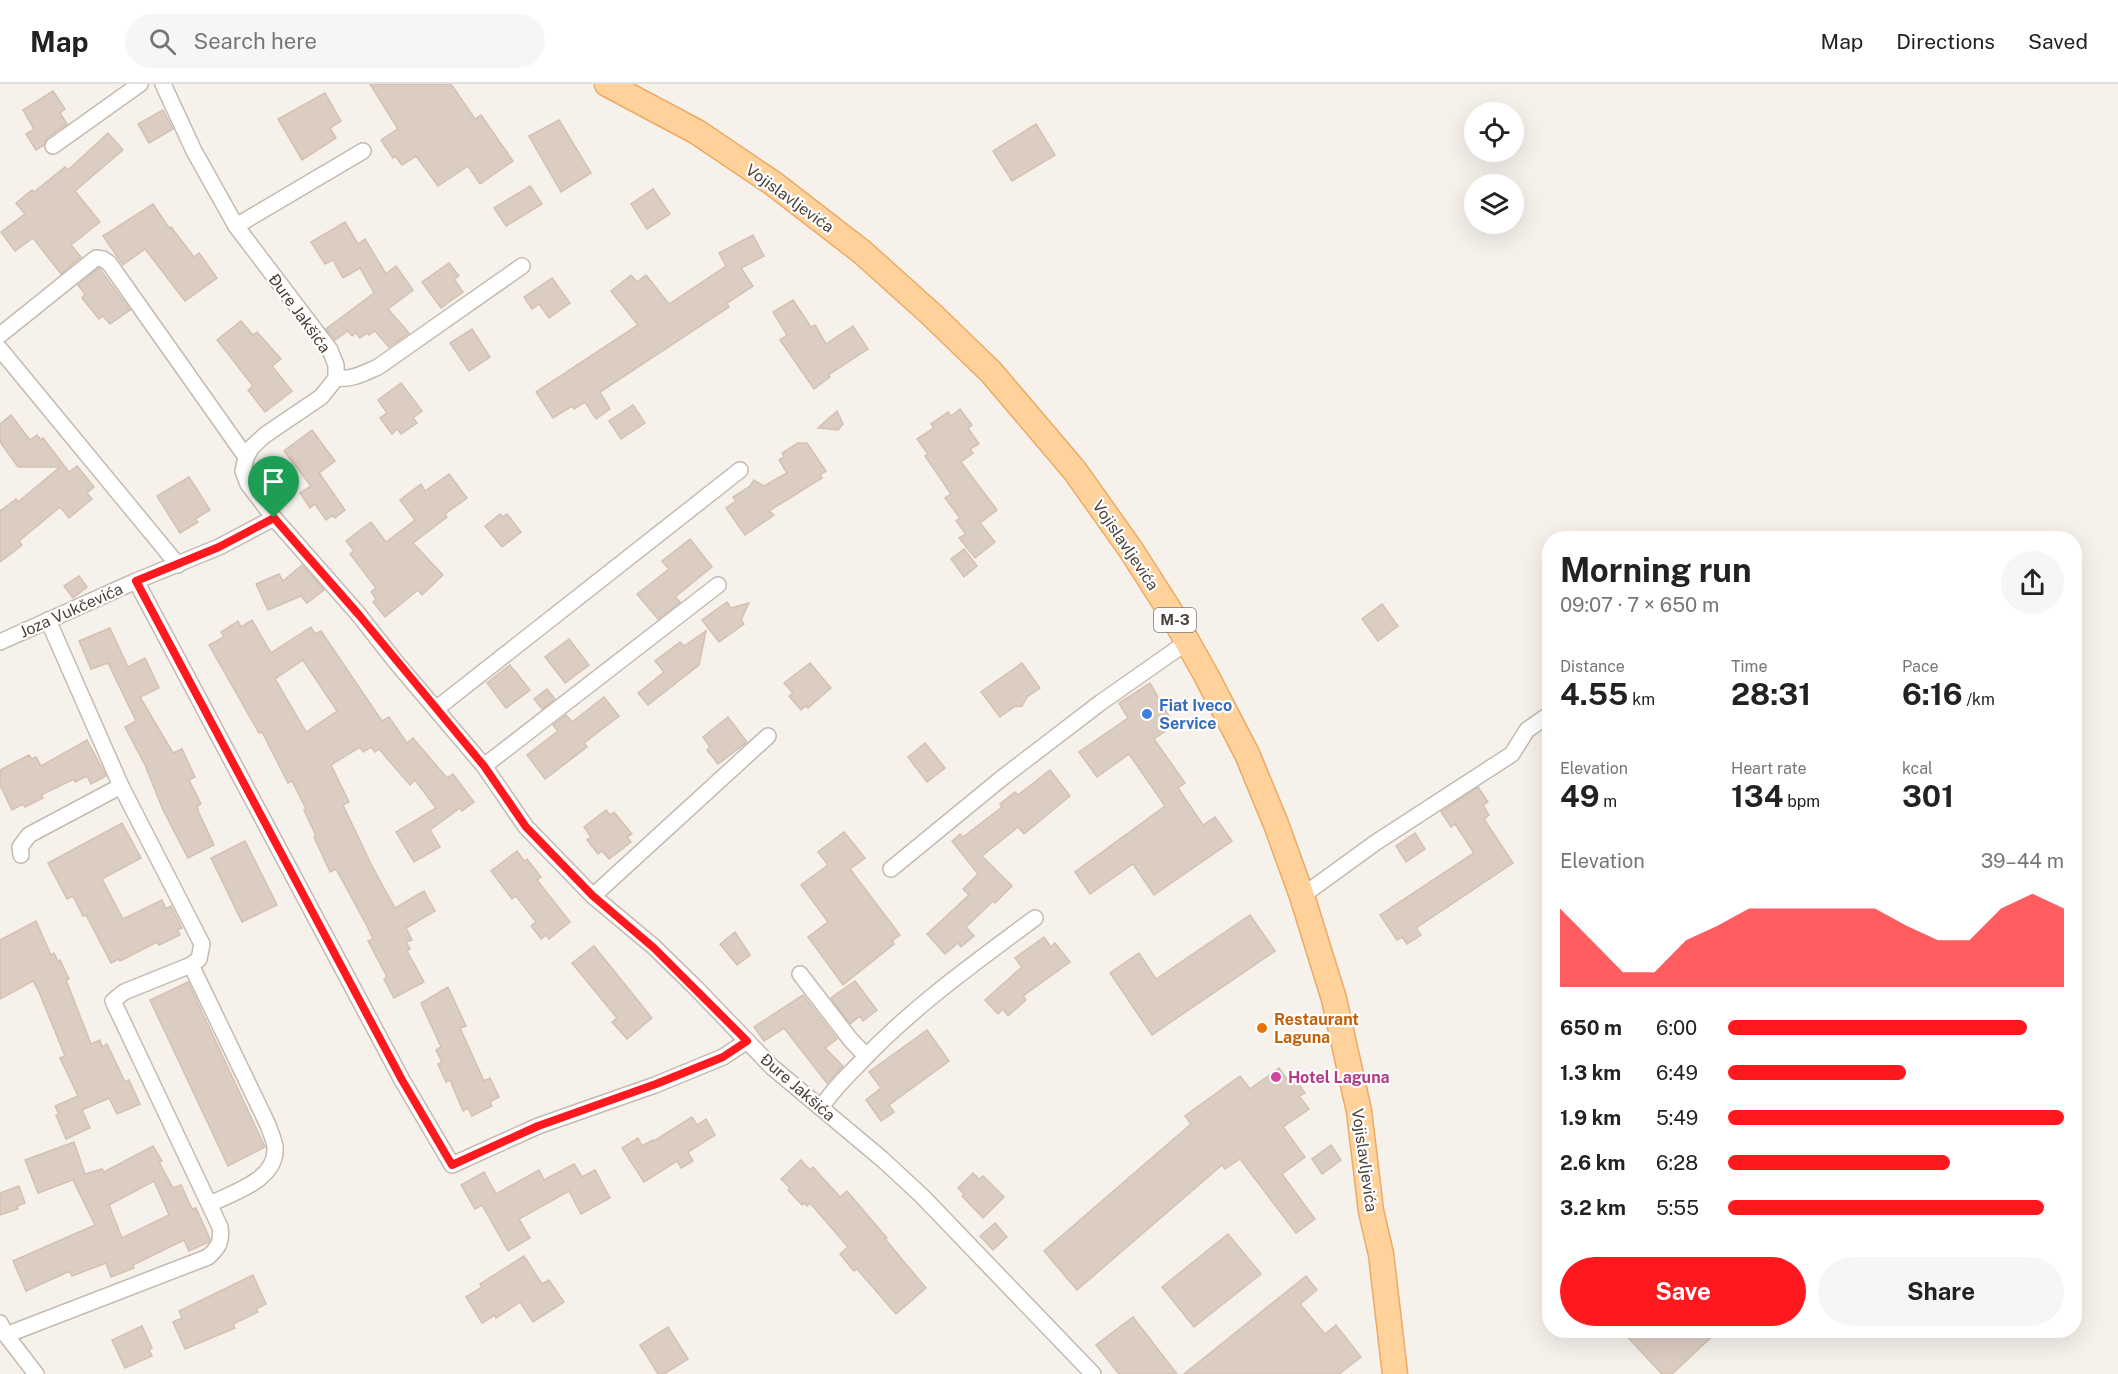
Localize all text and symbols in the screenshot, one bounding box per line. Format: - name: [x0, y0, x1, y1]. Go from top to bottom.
- search box: [125, 14, 545, 68]
- text: Map: [30, 25, 89, 58]
- icon: search: [146, 25, 179, 58]
- text: Search here: [194, 28, 317, 54]
- text: Map: [1821, 29, 1863, 54]
- text: Directions: [1896, 29, 1995, 54]
- text: Saved: [2028, 29, 2088, 54]
- map controls: [1464, 102, 1524, 234]
- button: locate: [1464, 102, 1524, 162]
- street label: Vojislavljevića: [742, 160, 837, 237]
- button: layers: [1464, 174, 1524, 234]
- street label: Đure Jakšića: [265, 270, 335, 357]
- pin: [248, 456, 299, 518]
- icon: arrive: [257, 465, 290, 498]
- street label: Vojislavljevića: [1089, 497, 1163, 594]
- text: Morning run: [1560, 551, 1752, 589]
- button: share: [2001, 551, 2064, 614]
- street label: Joza Vukčevića: [17, 579, 126, 642]
- text: 09:07 · 7 × 650 m: [1560, 593, 1719, 617]
- road number: M-3: [1154, 608, 1196, 632]
- text: Distance: [1560, 657, 1625, 676]
- text: Time: [1731, 657, 1767, 676]
- text: Pace: [1902, 657, 1939, 676]
- text: 4.55: [1560, 676, 1628, 712]
- text: 28:31: [1731, 676, 1811, 712]
- text: 6:16: [1902, 676, 1963, 712]
- text: km: [1628, 690, 1655, 709]
- text: /km: [1963, 690, 1995, 709]
- place label: Fiat Iveco Service: [1159, 696, 1232, 733]
- marker: Fiat Iveco Service: [1140, 707, 1154, 721]
- text: Elevation: [1560, 759, 1628, 778]
- text: Heart rate: [1731, 759, 1807, 778]
- text: kcal: [1902, 759, 1933, 778]
- text: 49: [1560, 778, 1599, 814]
- text: 134: [1731, 778, 1783, 814]
- text: 301: [1902, 778, 1954, 814]
- text: m: [1599, 792, 1617, 811]
- text: bpm: [1783, 792, 1820, 811]
- text: Elevation: [1560, 849, 1645, 873]
- text: 39–44 m: [1981, 849, 2064, 873]
- place label: Restaurant Laguna: [1274, 1010, 1359, 1047]
- text: 650 m: [1560, 1016, 1622, 1040]
- text: 6:00: [1656, 1016, 1697, 1040]
- marker: Restaurant Laguna: [1255, 1021, 1269, 1035]
- street label: Đure Jakšića: [756, 1050, 839, 1125]
- text: 1.3 km: [1560, 1061, 1621, 1085]
- text: 6:49: [1656, 1061, 1698, 1085]
- place label: Hotel Laguna: [1288, 1068, 1390, 1087]
- marker: Hotel Laguna: [1269, 1070, 1283, 1084]
- text: 1.9 km: [1560, 1106, 1621, 1130]
- text: 5:49: [1656, 1106, 1698, 1130]
- street label: Vojislavljevića: [1348, 1107, 1381, 1213]
- text: 2.6 km: [1560, 1151, 1625, 1175]
- text: 6:28: [1656, 1151, 1698, 1175]
- text: 3.2 km: [1560, 1196, 1626, 1220]
- text: 5:55: [1656, 1196, 1699, 1220]
- button: Save: [1560, 1257, 1806, 1326]
- button: Share: [1818, 1257, 2064, 1326]

